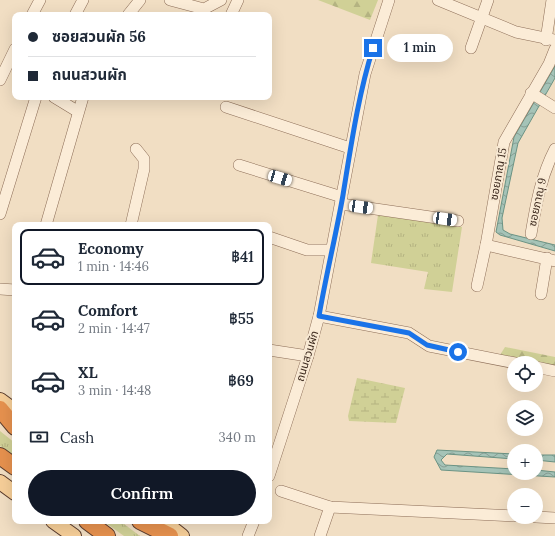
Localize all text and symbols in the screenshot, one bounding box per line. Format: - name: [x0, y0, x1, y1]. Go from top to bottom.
- text: ซอยสวนผัก 56: [52, 27, 146, 46]
- callout: 1 min: [387, 34, 453, 62]
- route end: [364, 39, 382, 57]
- text: 1 min: [404, 39, 436, 56]
- text: ถนนสวนผัก: [52, 65, 127, 84]
- street label: ซอยภาณุ 15: [487, 147, 509, 201]
- car: [267, 169, 293, 187]
- street label: ซอยภาณุ 9: [525, 176, 549, 228]
- car: [348, 199, 374, 215]
- car: [432, 211, 458, 227]
- icon: car: [30, 239, 66, 275]
- text: Economy: [78, 239, 143, 258]
- text: ฿41: [231, 247, 254, 266]
- text: 1 min · 14:46: [78, 258, 149, 275]
- icon: car: [30, 301, 66, 337]
- text: Comfort: [78, 301, 138, 320]
- text: ฿55: [229, 309, 254, 328]
- text: 2 min · 14:47: [78, 320, 150, 337]
- street label: ถนนสวนผัก: [293, 329, 321, 383]
- route start: [449, 343, 467, 361]
- map controls: [507, 356, 543, 524]
- button: locate: [507, 356, 543, 392]
- icon: car: [30, 363, 66, 399]
- text: XL: [78, 363, 98, 382]
- text: ฿69: [228, 371, 254, 390]
- text: 3 min · 14:48: [78, 382, 151, 399]
- button: layers: [507, 400, 543, 436]
- icon: cash: [28, 426, 50, 448]
- text: Cash: [60, 428, 94, 447]
- text: 340 m: [219, 429, 256, 446]
- button: +: [507, 444, 543, 480]
- button: Confirm: [28, 470, 256, 516]
- button: −: [507, 488, 543, 524]

